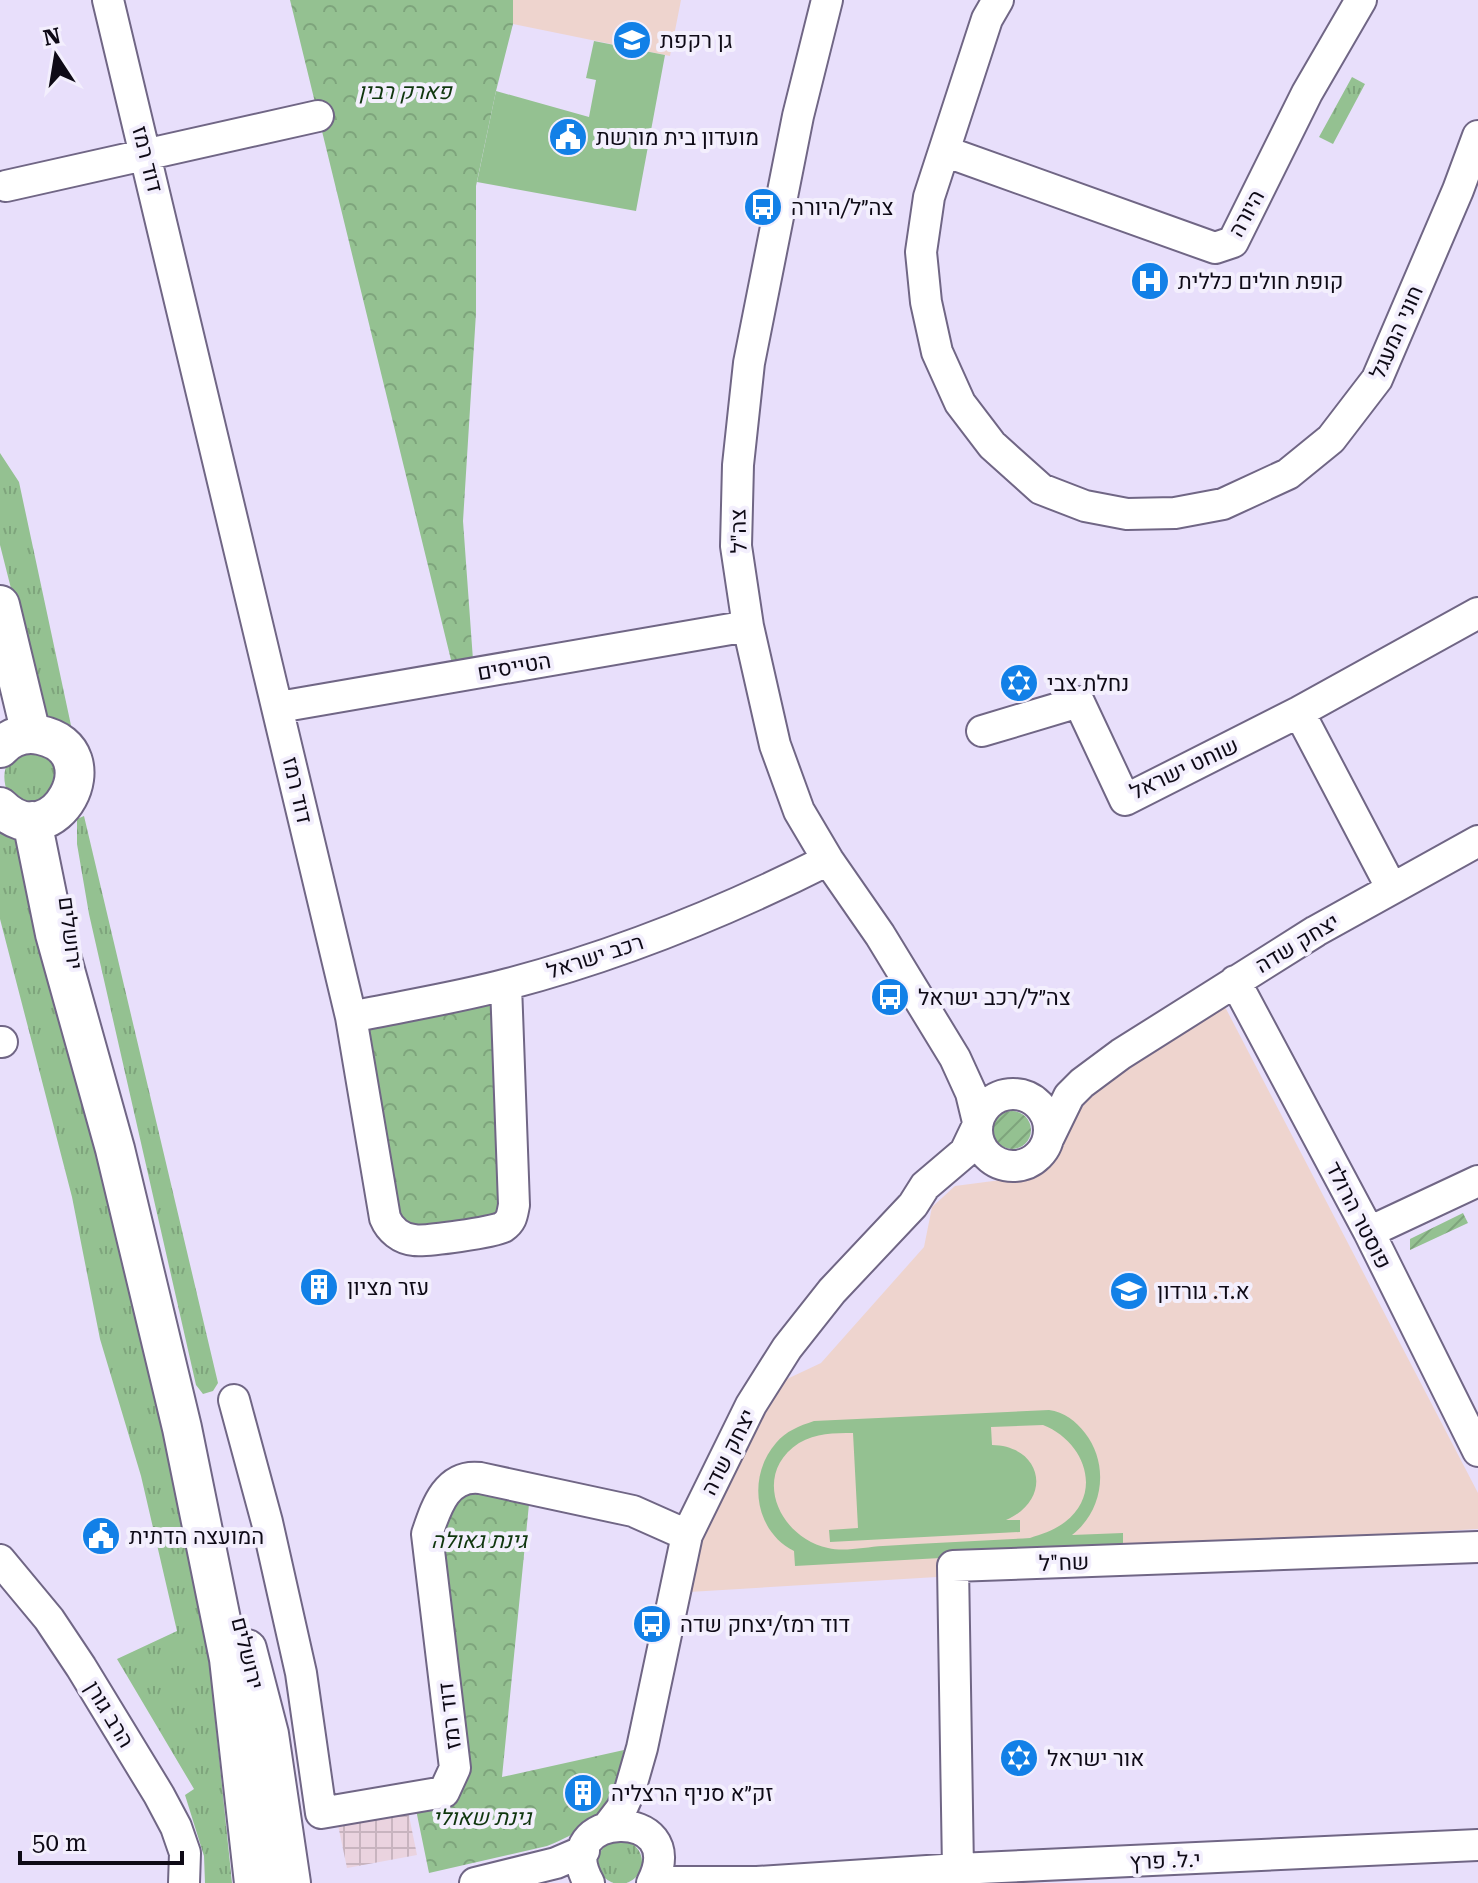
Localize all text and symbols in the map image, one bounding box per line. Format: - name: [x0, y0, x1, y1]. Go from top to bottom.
- north arrow: [16, 16, 96, 96]
- school or university icon: גן רקפת: [611, 19, 653, 61]
- text: N: [41, 23, 63, 51]
- place label: גן רקפת: [660, 28, 732, 53]
- park label: פארק רבין: [358, 79, 454, 104]
- public building icon: מועדון בית מורשת: [547, 116, 589, 158]
- street label: דוד רמז: [127, 123, 168, 195]
- place label: מועדון בית מורשת: [596, 125, 759, 150]
- street label: היורה: [1223, 185, 1269, 241]
- bus stop icon: צה״ל/היורה: [742, 186, 784, 228]
- place label: צה״ל/היורה: [791, 195, 894, 220]
- hospital icon: קופת חולים כללית: [1129, 260, 1171, 302]
- place label: קופת חולים כללית: [1178, 269, 1343, 294]
- street label: חוני המעגל: [1365, 282, 1428, 383]
- street label: צה"ל: [725, 508, 752, 554]
- street label: הטייסים: [475, 648, 553, 685]
- synagogue icon: נחלת צבי: [998, 662, 1040, 704]
- place label: נחלת צבי: [1047, 671, 1129, 696]
- street label: שוחט ישראל: [1126, 732, 1242, 804]
- street label: דוד רמז: [278, 754, 317, 826]
- street label: ירושלים: [54, 895, 87, 971]
- street label: יצחק שדה: [1251, 909, 1344, 978]
- street label: רכב ישראל: [544, 929, 647, 984]
- bus stop icon: צה״ל/רכב ישראל: [869, 976, 911, 1018]
- place label: צה״ל/רכב ישראל: [918, 985, 1071, 1010]
- street label: פוסטר הרולד: [1321, 1157, 1396, 1273]
- building icon: עזר מציון: [298, 1266, 340, 1308]
- school or university icon: א.ד. גורדון: [1108, 1270, 1150, 1312]
- place label: עזר מציון: [347, 1275, 429, 1300]
- place label: א.ד. גורדון: [1157, 1279, 1250, 1304]
- street label: יצחק שדה: [696, 1405, 761, 1499]
- public building icon: המועצה הדתית: [80, 1515, 122, 1557]
- place label: המועצה הדתית: [129, 1524, 264, 1549]
- park label: גינת גאולה: [431, 1528, 528, 1553]
- street label: שח"ל: [1038, 1549, 1090, 1576]
- bus stop icon: דוד רמז/יצחק שדה: [631, 1603, 673, 1645]
- place label: דוד רמז/יצחק שדה: [680, 1612, 850, 1637]
- street label: ירושלים: [227, 1615, 269, 1692]
- street label: הרב גורן: [80, 1677, 139, 1752]
- street label: דוד רמז: [433, 1681, 466, 1751]
- synagogue icon: אור ישראל: [998, 1737, 1040, 1779]
- place label: אור ישראל: [1047, 1746, 1144, 1771]
- building icon: זק״א סניף הרצליה: [562, 1772, 604, 1814]
- place label: זק״א סניף הרצליה: [611, 1781, 773, 1806]
- park label: גינת שאולי: [433, 1805, 533, 1830]
- scale bar: [20, 1815, 182, 1865]
- text: 50 m: [32, 1829, 87, 1857]
- street label: י.ל. פרץ: [1129, 1847, 1201, 1874]

